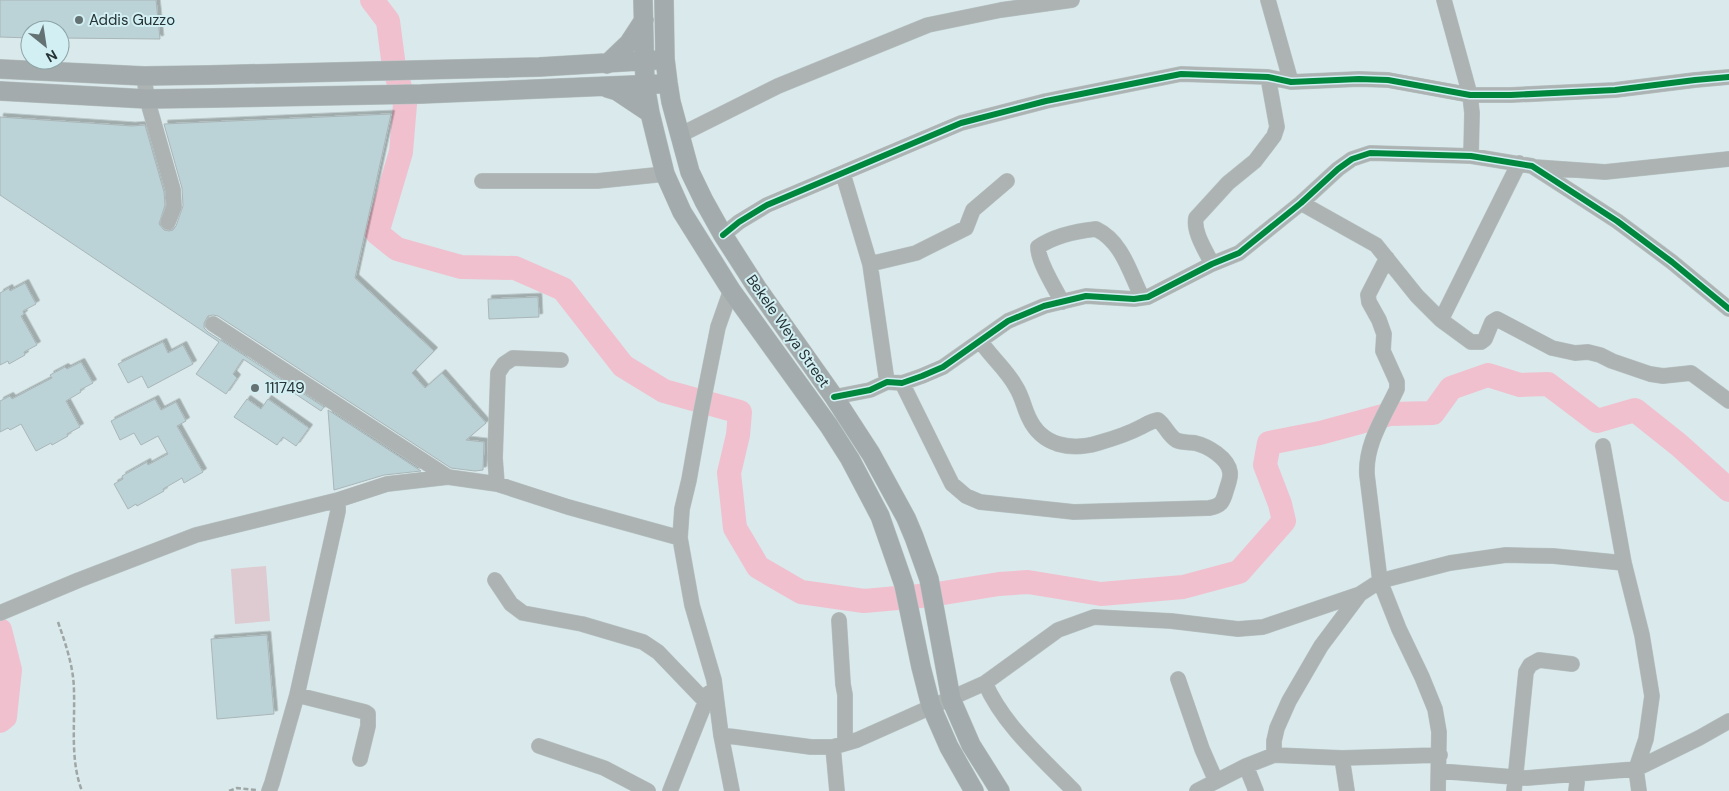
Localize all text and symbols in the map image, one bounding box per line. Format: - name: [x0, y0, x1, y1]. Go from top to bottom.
- place label: Addis Guzzo: [89, 10, 175, 30]
- marker: Addis Guzzo: [73, 14, 85, 26]
- north arrow: [20, 20, 70, 70]
- text: N: [43, 46, 60, 67]
- street label: Bekele Weya Street: [742, 271, 835, 391]
- place label: 111749: [265, 378, 305, 398]
- marker: 111749: [249, 382, 261, 394]

